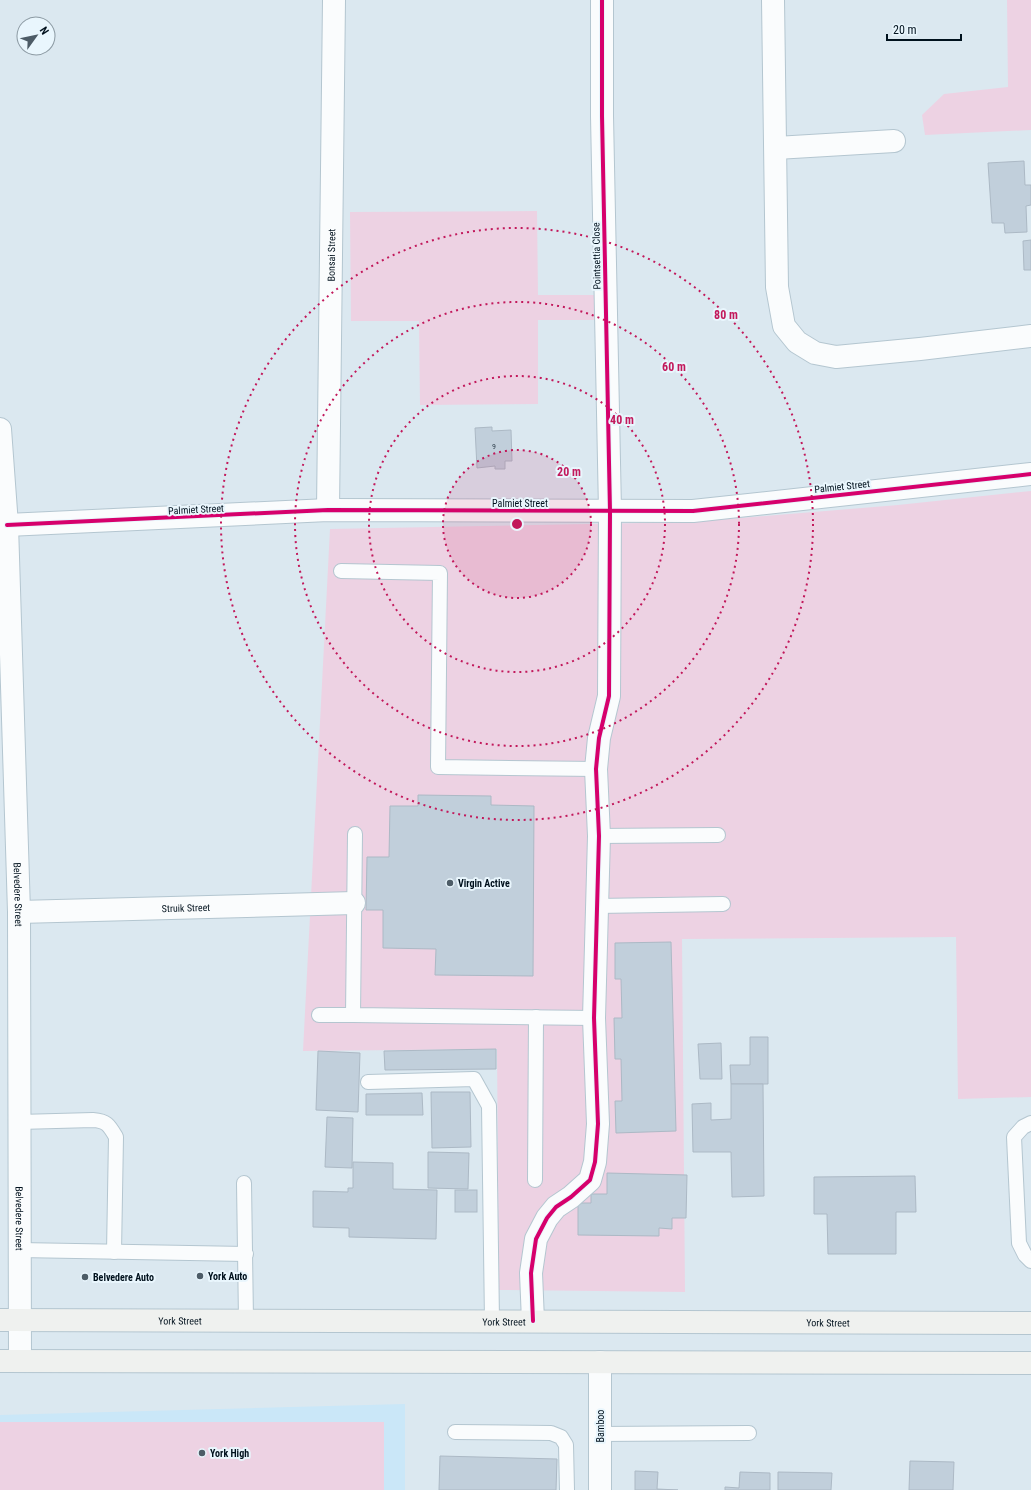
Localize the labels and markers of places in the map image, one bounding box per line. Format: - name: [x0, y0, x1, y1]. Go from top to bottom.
- centre of rings: [510, 517, 524, 531]
- marker: Virgin Active: [445, 878, 455, 888]
- place label: Virgin Active: [458, 878, 510, 889]
- marker: York Auto: [195, 1271, 205, 1281]
- place label: York Auto: [208, 1271, 247, 1282]
- marker: Belvedere Auto: [80, 1272, 90, 1282]
- place label: Belvedere Auto: [93, 1272, 154, 1283]
- marker: York High: [197, 1448, 207, 1458]
- place label: York High: [210, 1448, 249, 1459]

